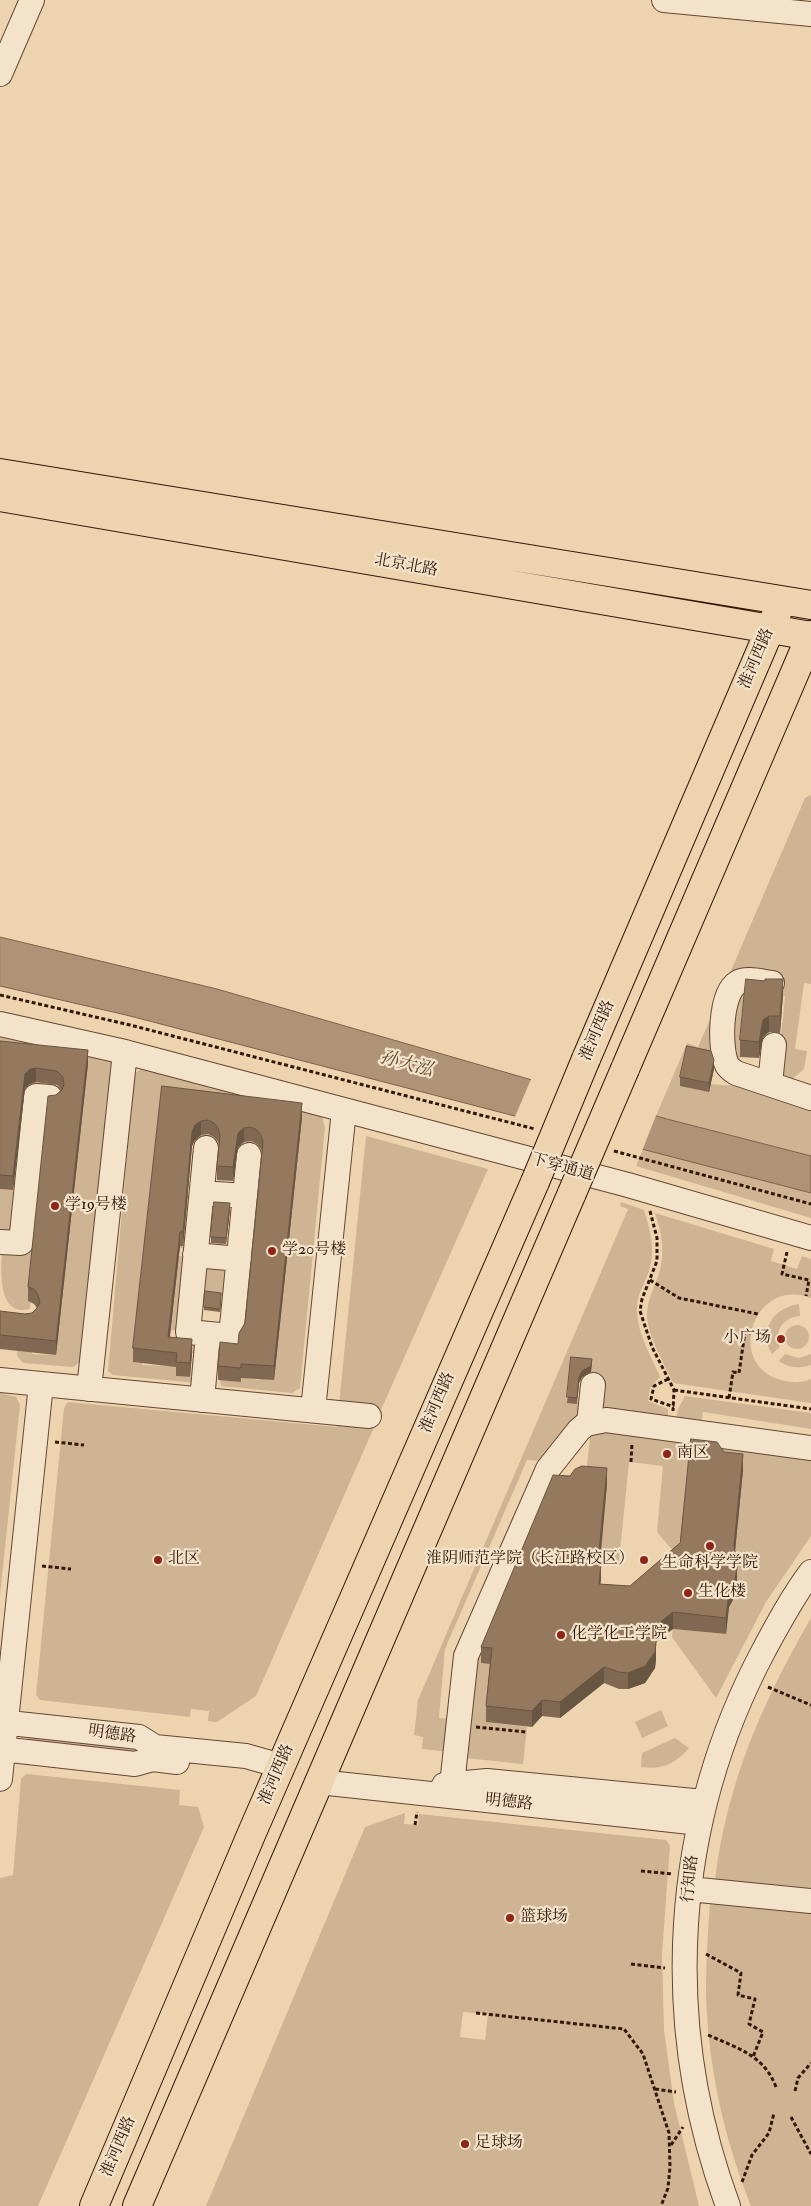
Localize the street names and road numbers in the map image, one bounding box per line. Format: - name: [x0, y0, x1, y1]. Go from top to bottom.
- street label: 北京北路: [373, 551, 439, 581]
- street label: 淮河西路: [736, 626, 778, 692]
- street label: 淮河西路: [577, 998, 619, 1064]
- street label: 下穿通道: [529, 1150, 595, 1186]
- street label: 淮河西路: [417, 1370, 459, 1436]
- street label: 明德路: [87, 1722, 137, 1748]
- street label: 淮河西路: [256, 1742, 298, 1808]
- street label: 明德路: [484, 1791, 534, 1815]
- street label: 行知路: [679, 1854, 703, 1904]
- street label: 淮河西路: [98, 2114, 140, 2180]

